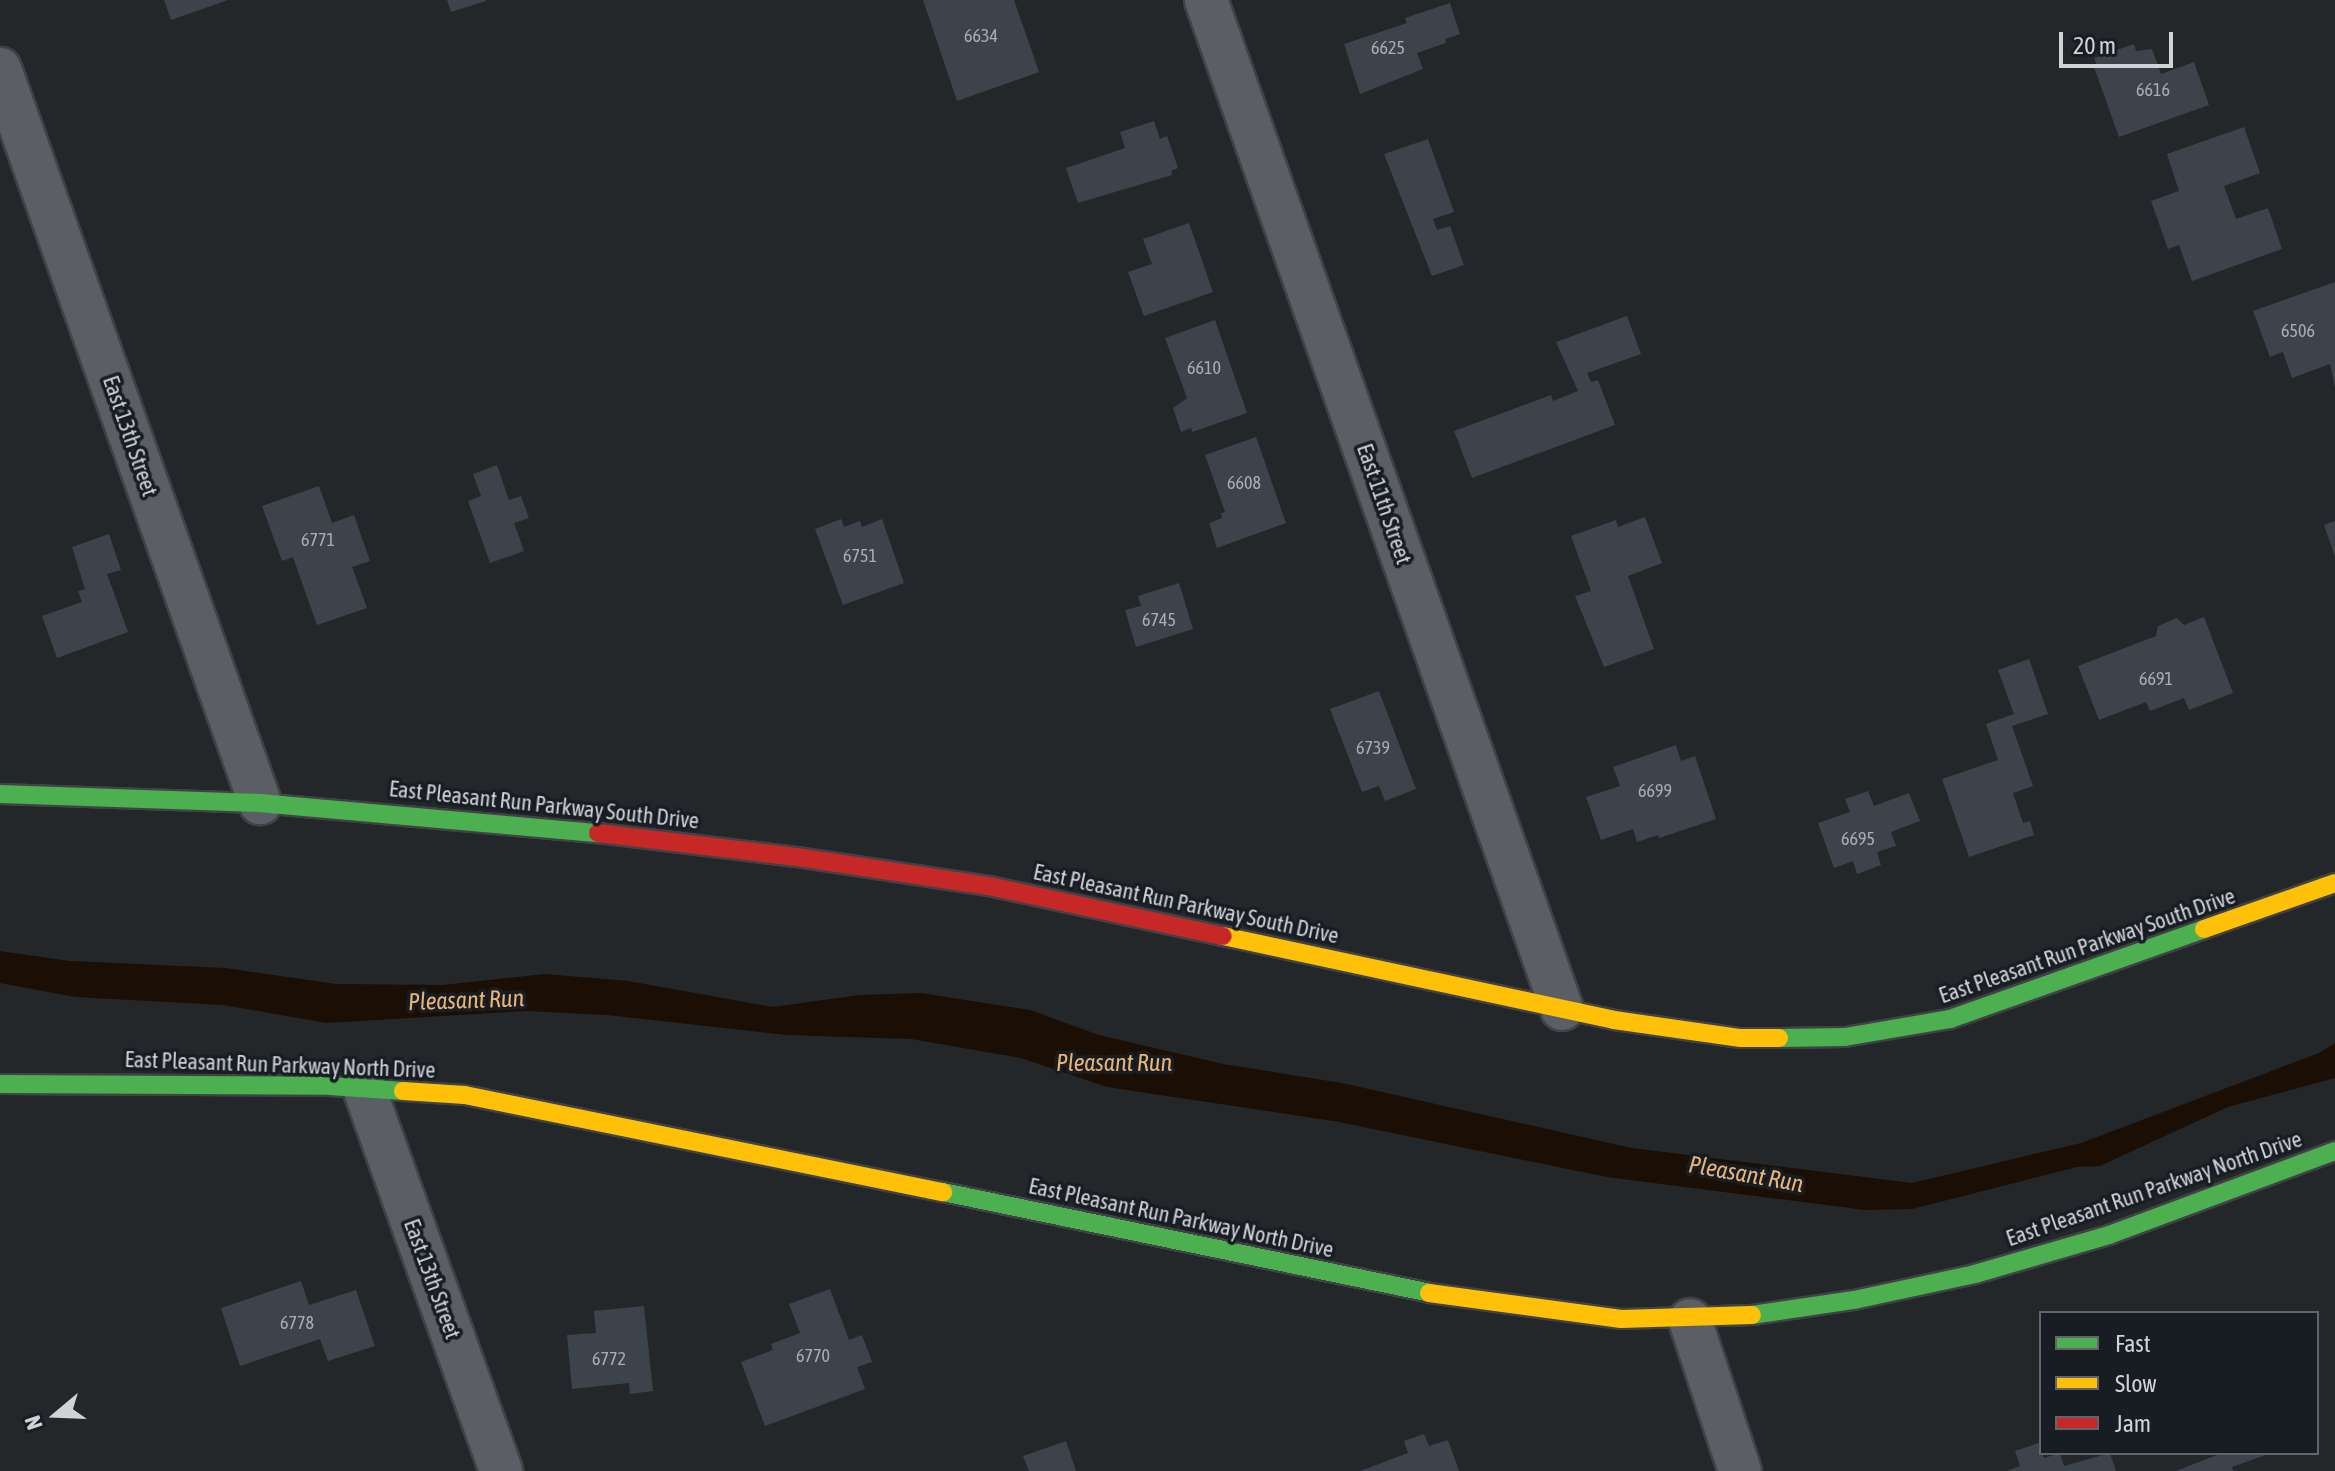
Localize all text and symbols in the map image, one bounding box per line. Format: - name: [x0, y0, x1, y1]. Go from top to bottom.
- scale bar: [2063, 16, 2177, 66]
- house number: 6634: [964, 25, 998, 47]
- text: 20 m: [2073, 32, 2116, 59]
- house number: 6625: [1371, 37, 1405, 59]
- house number: 6616: [2136, 79, 2170, 101]
- house number: 6506: [2281, 320, 2315, 342]
- house number: 6610: [1187, 357, 1221, 379]
- street label: East 13th Street: [97, 372, 163, 500]
- street label: East 11th Street: [1351, 440, 1417, 568]
- house number: 6608: [1227, 472, 1261, 494]
- house number: 6771: [301, 529, 335, 551]
- house number: 6751: [843, 545, 877, 567]
- house number: 6745: [1142, 609, 1176, 631]
- house number: 6691: [2139, 668, 2173, 690]
- house number: 6739: [1356, 737, 1390, 759]
- street label: East Pleasant Run Parkway South Drive: [388, 776, 700, 834]
- house number: 6699: [1638, 780, 1672, 802]
- house number: 6695: [1841, 828, 1875, 850]
- street label: East Pleasant Run Parkway South Drive: [1031, 859, 1341, 949]
- street label: East Pleasant Run Parkway South Drive: [1935, 883, 2239, 1009]
- water label: Pleasant Run: [408, 984, 524, 1016]
- street label: East Pleasant Run Parkway North Drive: [124, 1046, 436, 1084]
- water label: Pleasant Run: [1056, 1049, 1172, 1077]
- street label: East Pleasant Run Parkway North Drive: [2003, 1126, 2305, 1252]
- water label: Pleasant Run: [1686, 1150, 1806, 1198]
- street label: East Pleasant Run Parkway North Drive: [1026, 1173, 1336, 1263]
- street label: East 13th Street: [398, 1215, 466, 1343]
- legend: [2039, 1311, 2319, 1455]
- house number: 6778: [280, 1312, 314, 1334]
- text: Fast: [2115, 1330, 2151, 1357]
- house number: 6770: [796, 1345, 830, 1367]
- house number: 6772: [592, 1348, 626, 1370]
- text: Slow: [2115, 1370, 2157, 1397]
- north arrow: [16, 1375, 96, 1455]
- text: Jam: [2115, 1410, 2151, 1437]
- text: N: [19, 1412, 48, 1433]

